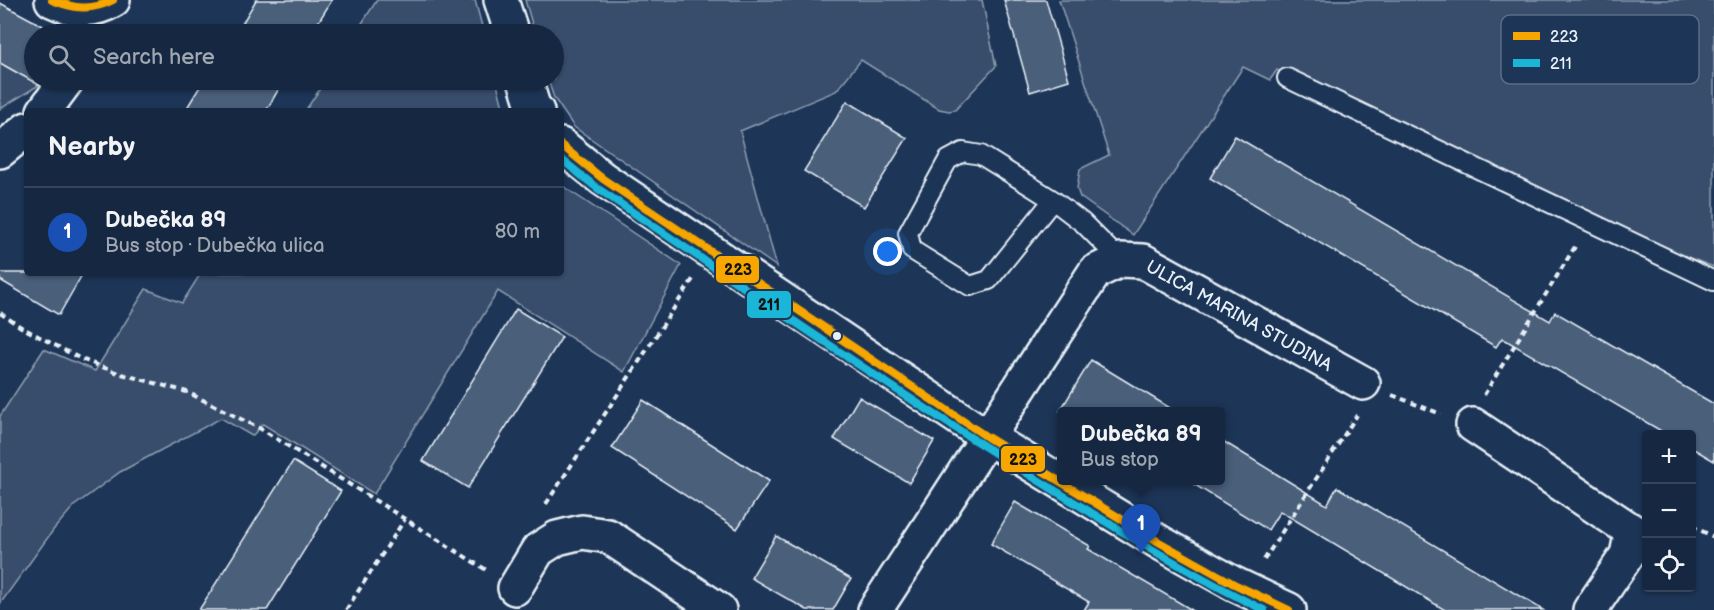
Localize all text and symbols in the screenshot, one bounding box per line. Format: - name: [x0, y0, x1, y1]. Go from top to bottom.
- legend: [1501, 15, 1699, 84]
- search box: [24, 24, 564, 90]
- text: 223: [1550, 28, 1579, 47]
- icon: search: [45, 41, 78, 74]
- text: Search here: [93, 44, 215, 71]
- text: 211: [1550, 55, 1572, 74]
- text: Nearby: [48, 132, 135, 163]
- text: Dubečka 89: [105, 207, 226, 234]
- text: 1: [63, 220, 72, 244]
- text: 80 m: [495, 220, 540, 244]
- text: Bus stop · Dubečka ulica: [105, 234, 325, 258]
- your location: [873, 237, 902, 266]
- line badge: 223: [715, 255, 760, 284]
- street label: ULICA MARINA STUDINA: [1142, 256, 1336, 376]
- text: 223: [724, 261, 752, 280]
- line badge: 211: [746, 290, 792, 319]
- text: 211: [758, 296, 780, 315]
- unlabelled marker: [831, 330, 843, 342]
- popup: [1057, 407, 1225, 485]
- text: Dubečka 89: [1080, 421, 1202, 448]
- map controls: [1642, 430, 1696, 592]
- button: +: [1642, 430, 1696, 484]
- line badge: 223: [1000, 445, 1046, 473]
- text: Bus stop: [1080, 448, 1159, 472]
- text: 223: [1009, 451, 1037, 470]
- button: −: [1642, 484, 1696, 538]
- pin: 1: [1122, 504, 1160, 554]
- button: locate: [1642, 538, 1696, 592]

